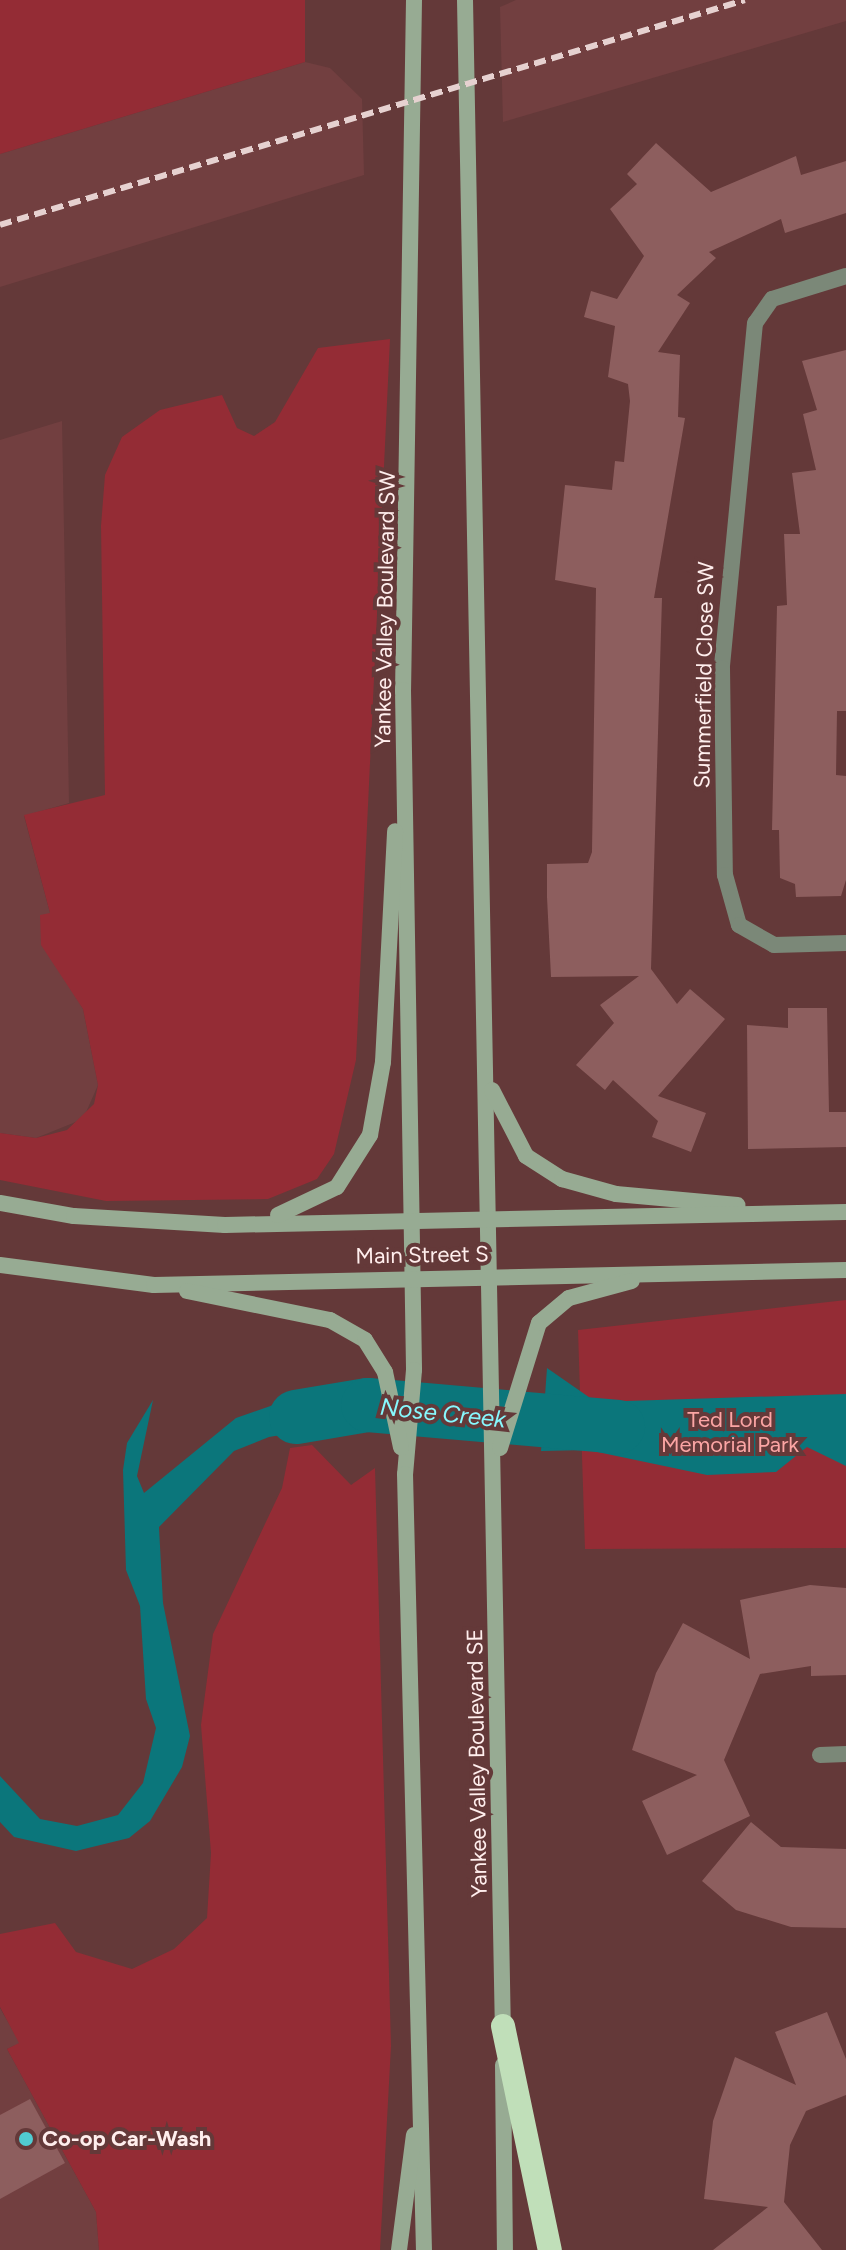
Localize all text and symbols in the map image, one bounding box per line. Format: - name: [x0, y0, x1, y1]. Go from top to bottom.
- street label: Yankee Valley Boulevard SW: [369, 470, 401, 748]
- street label: Summerfield Close SW: [689, 561, 719, 789]
- street label: Main Street S: [355, 1241, 489, 1269]
- water label: Nose Creek: [379, 1392, 507, 1434]
- park label: Ted Lord Memorial Park: [661, 1406, 799, 1458]
- street label: Yankee Valley Boulevard SE: [461, 1628, 493, 1898]
- place label: Co-op Car-Wash: [42, 2126, 211, 2152]
- marker: Co-op Car-Wash: [17, 2130, 35, 2148]

